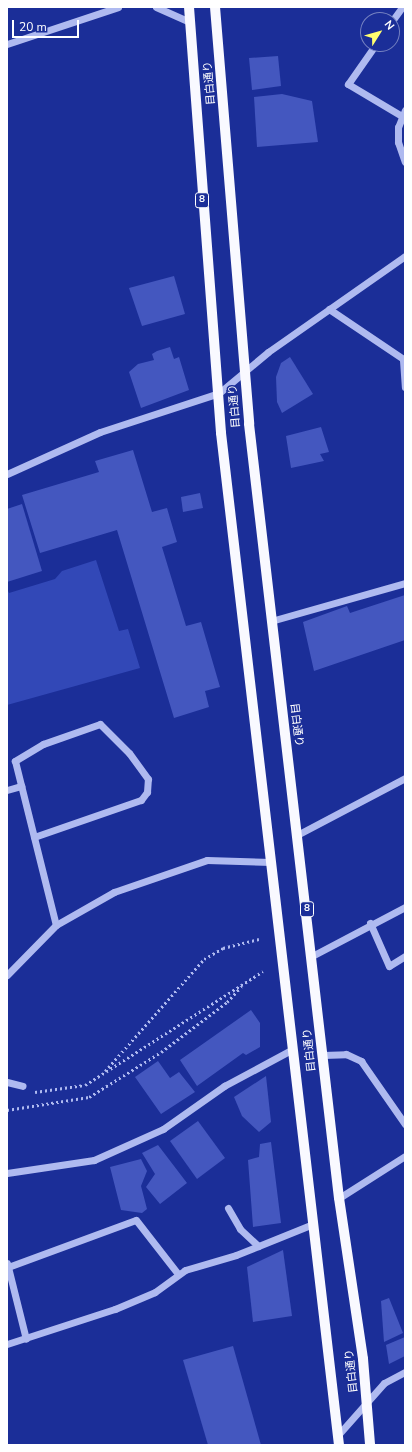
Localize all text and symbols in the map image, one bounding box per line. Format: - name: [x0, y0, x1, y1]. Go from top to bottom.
- scale bar: [14, 12, 81, 38]
- north arrow: [360, 12, 400, 52]
- text: N: [381, 17, 398, 33]
- text: 20 m: [19, 19, 47, 35]
- street label: 目白通り: [202, 61, 218, 105]
- road number: 8: [195, 192, 209, 208]
- street label: 目白通り: [227, 384, 243, 428]
- street label: 目白通り: [287, 702, 305, 748]
- road number: 8: [300, 901, 314, 917]
- street label: 目白通り: [301, 1027, 319, 1073]
- street label: 目白通り: [343, 1348, 361, 1394]

